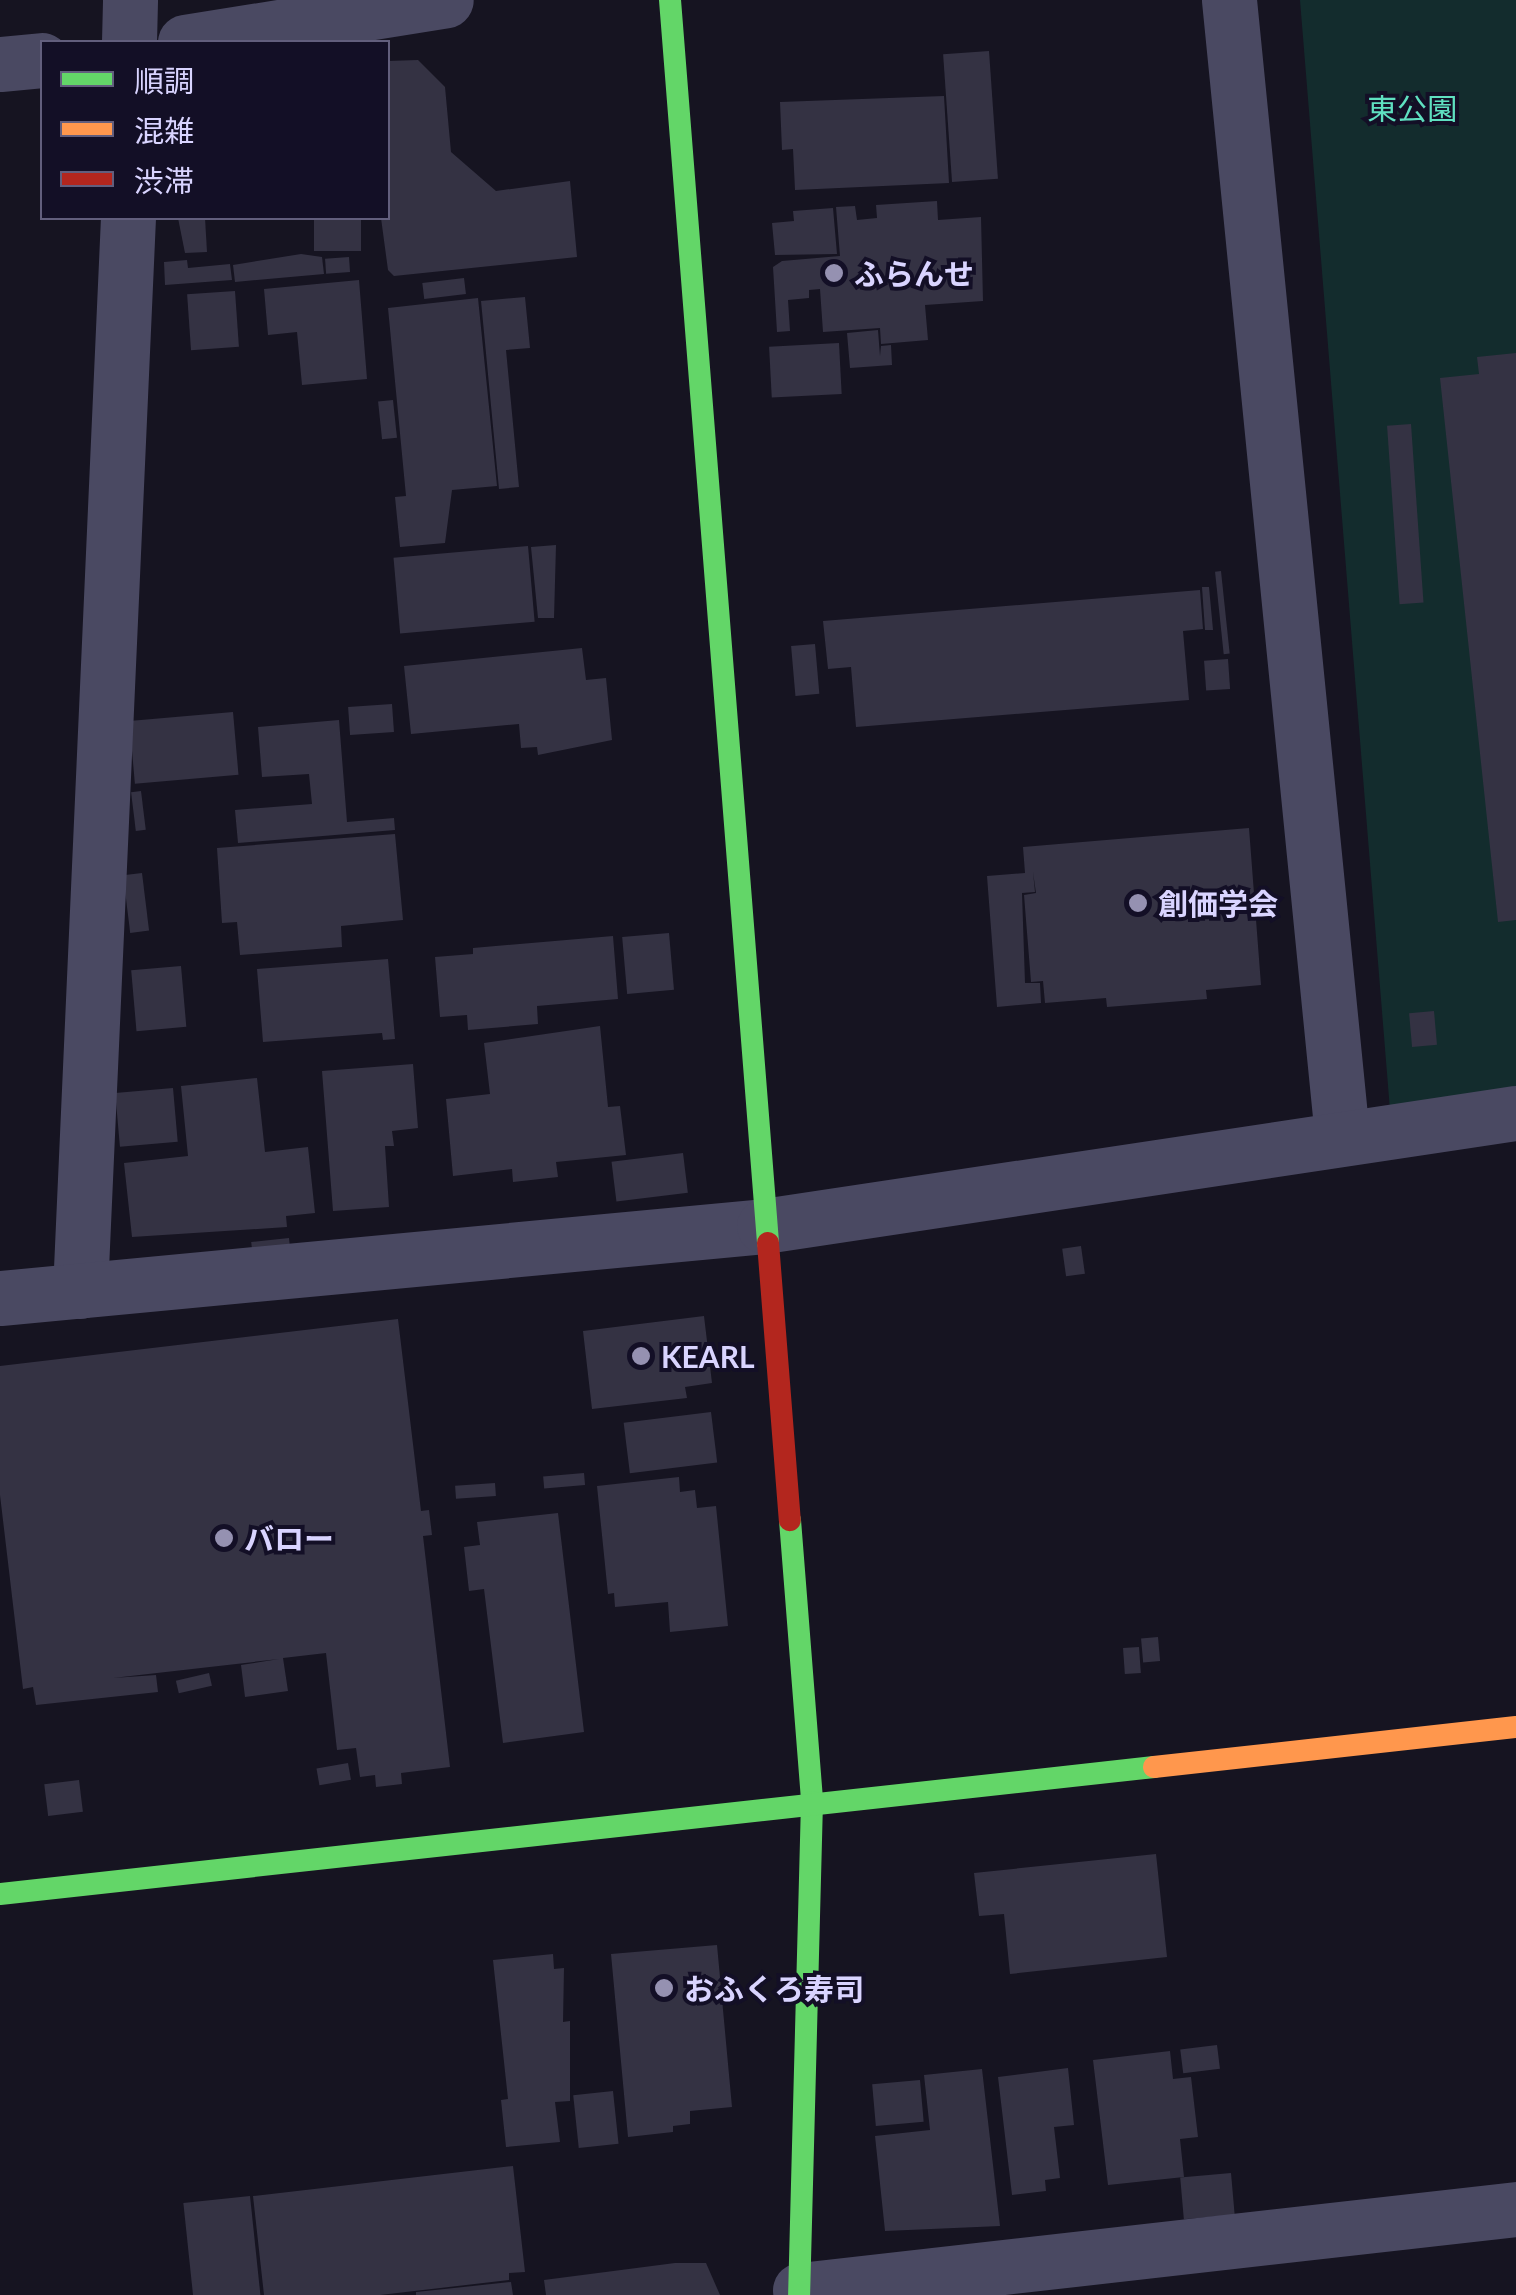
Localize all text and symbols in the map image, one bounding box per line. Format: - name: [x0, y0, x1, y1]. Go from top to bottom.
- legend: [40, 40, 390, 220]
- text: 順調: [134, 62, 194, 98]
- park label: 東公園: [1367, 90, 1457, 126]
- text: 混雑: [134, 112, 194, 148]
- text: 渋滞: [134, 162, 194, 198]
- place label: ふらんせ: [854, 255, 974, 291]
- marker: ふらんせ: [823, 262, 845, 284]
- place label: 創価学会: [1158, 885, 1278, 921]
- marker: 創価学会: [1127, 892, 1149, 914]
- place label: KEARL: [661, 1338, 755, 1374]
- marker: KEARL: [630, 1345, 652, 1367]
- place label: バロー: [244, 1520, 334, 1556]
- marker: バロー: [213, 1527, 235, 1549]
- place label: おふくろ寿司: [684, 1970, 864, 2006]
- marker: おふくろ寿司: [653, 1977, 675, 1999]

